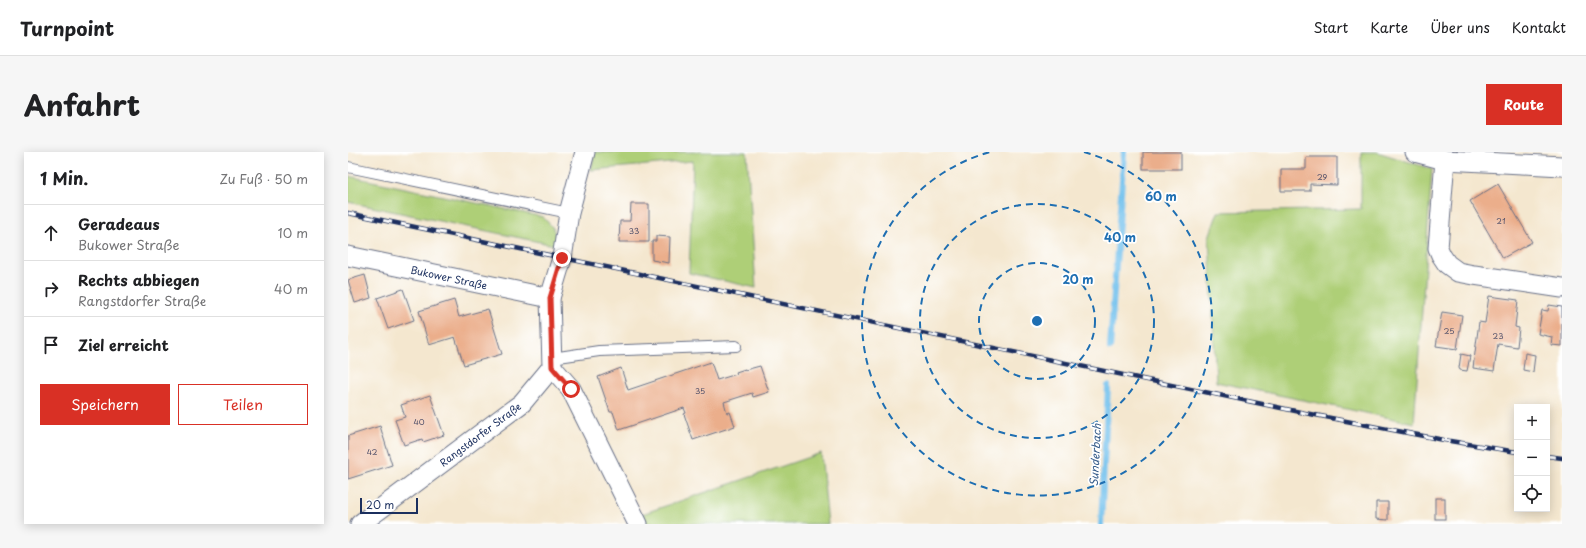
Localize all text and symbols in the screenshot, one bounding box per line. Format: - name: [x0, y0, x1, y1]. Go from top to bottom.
- text: Turnpoint: [20, 14, 114, 42]
- text: Start: [1313, 17, 1348, 38]
- text: Karte: [1370, 17, 1408, 38]
- text: Über uns: [1430, 17, 1490, 38]
- text: Kontakt: [1512, 17, 1566, 38]
- text: Anfahrt: [24, 83, 140, 126]
- button: Route: [1486, 84, 1562, 125]
- text: 1 Min.: [40, 165, 88, 191]
- text: Zu Fuß · 50 m: [219, 169, 308, 188]
- house number: 29: [1317, 171, 1327, 183]
- text: 60 m: [1145, 187, 1177, 205]
- text: Geradeaus: [78, 212, 160, 235]
- house number: 21: [1496, 215, 1506, 227]
- icon: ahead: [40, 222, 62, 244]
- text: 10 m: [278, 223, 308, 242]
- house number: 33: [629, 225, 639, 237]
- text: 40 m: [1104, 228, 1136, 246]
- text: Bukower Straße: [78, 235, 179, 254]
- route end: [553, 249, 571, 267]
- street label: Bukower Straße: [409, 262, 489, 292]
- text: Rechts abbiegen: [78, 268, 199, 291]
- text: 20 m: [1062, 270, 1094, 288]
- icon: right: [40, 278, 62, 300]
- text: 40 m: [274, 279, 308, 298]
- text: Rangstdorfer Straße: [78, 291, 206, 310]
- centre of rings: [1030, 314, 1044, 328]
- house number: 25: [1444, 325, 1454, 337]
- house number: 23: [1493, 330, 1503, 342]
- text: Ziel erreicht: [78, 333, 169, 356]
- icon: arrive: [40, 334, 62, 356]
- route start: [562, 380, 580, 398]
- button: Speichern: [40, 384, 170, 425]
- button: Teilen: [178, 384, 308, 425]
- house number: 35: [695, 385, 705, 397]
- street label: Rangstdorfer Straße: [436, 398, 524, 470]
- map controls: [1514, 404, 1550, 512]
- button: +: [1514, 404, 1550, 440]
- house number: 40: [413, 416, 425, 428]
- water label: Sunderbach: [1085, 423, 1105, 487]
- button: −: [1514, 440, 1550, 476]
- house number: 42: [367, 446, 378, 458]
- button: locate: [1514, 476, 1550, 512]
- scale bar: [360, 496, 418, 515]
- text: 20 m: [366, 496, 394, 513]

